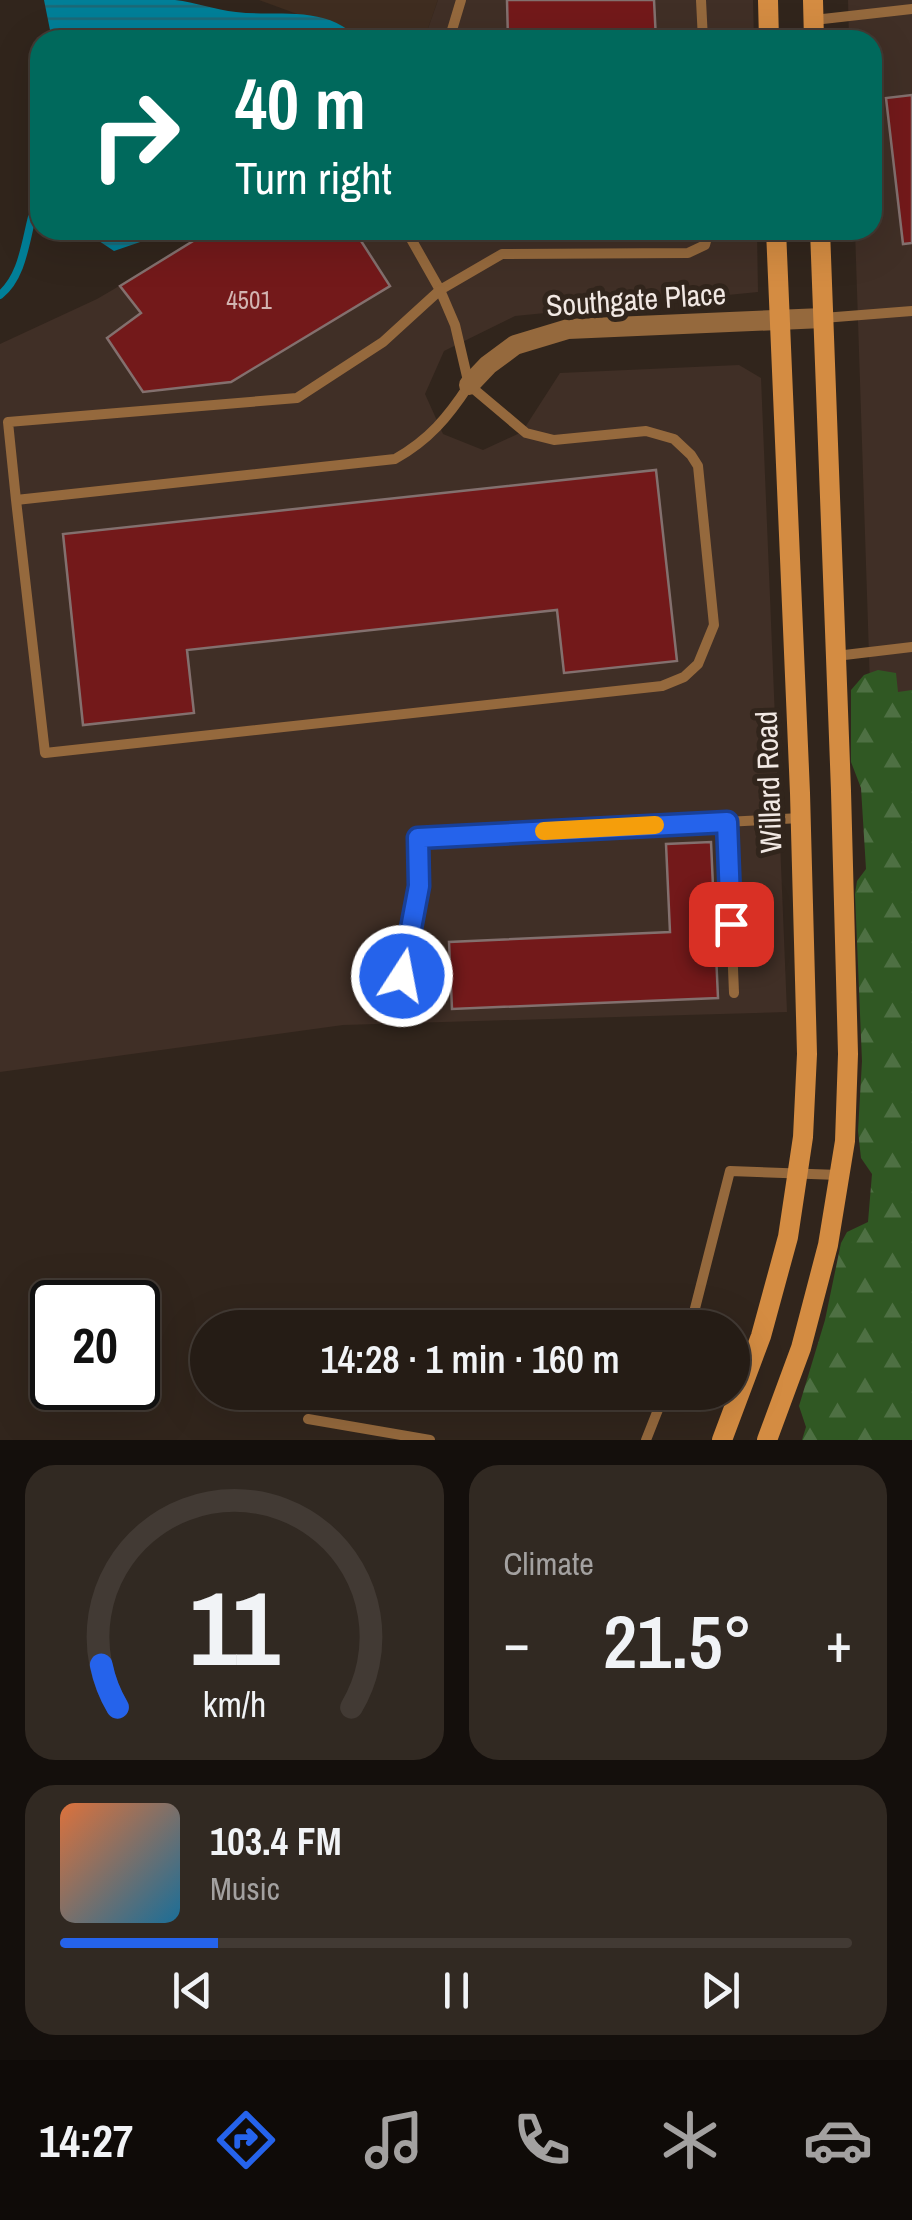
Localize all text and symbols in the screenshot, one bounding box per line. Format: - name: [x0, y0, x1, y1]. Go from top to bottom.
- text: 40 m: [235, 57, 366, 151]
- icon: right: [70, 70, 200, 200]
- text: Turn right: [235, 147, 392, 208]
- street label: Southgate Place: [544, 273, 727, 325]
- house number: 4501: [226, 283, 272, 317]
- street label: Willard Road: [746, 710, 790, 854]
- pin: [689, 882, 774, 967]
- icon: arrive: [704, 897, 759, 952]
- position arrow: [350, 924, 454, 1028]
- speed limit sign: 20: [30, 1280, 160, 1410]
- text: 14:28 · 1 min · 160 m: [320, 1334, 620, 1385]
- text: Climate: [504, 1542, 594, 1585]
- text: 11: [189, 1557, 280, 1697]
- text: 21.5°: [603, 1590, 753, 1691]
- text: −: [504, 1605, 530, 1679]
- text: +: [826, 1605, 852, 1679]
- text: km/h: [202, 1680, 266, 1728]
- text: 103.4 FM: [210, 1816, 342, 1867]
- text: Music: [210, 1867, 280, 1910]
- icon: previous: [165, 1963, 220, 2018]
- icon: pause: [429, 1963, 484, 2018]
- icon: next: [693, 1963, 748, 2018]
- icon: directions: [211, 2105, 281, 2175]
- icon: music: [359, 2105, 429, 2175]
- icon: phone: [507, 2105, 577, 2175]
- icon: climate: [655, 2105, 725, 2175]
- icon: car: [803, 2105, 873, 2175]
- text: 14:27: [39, 2110, 133, 2171]

